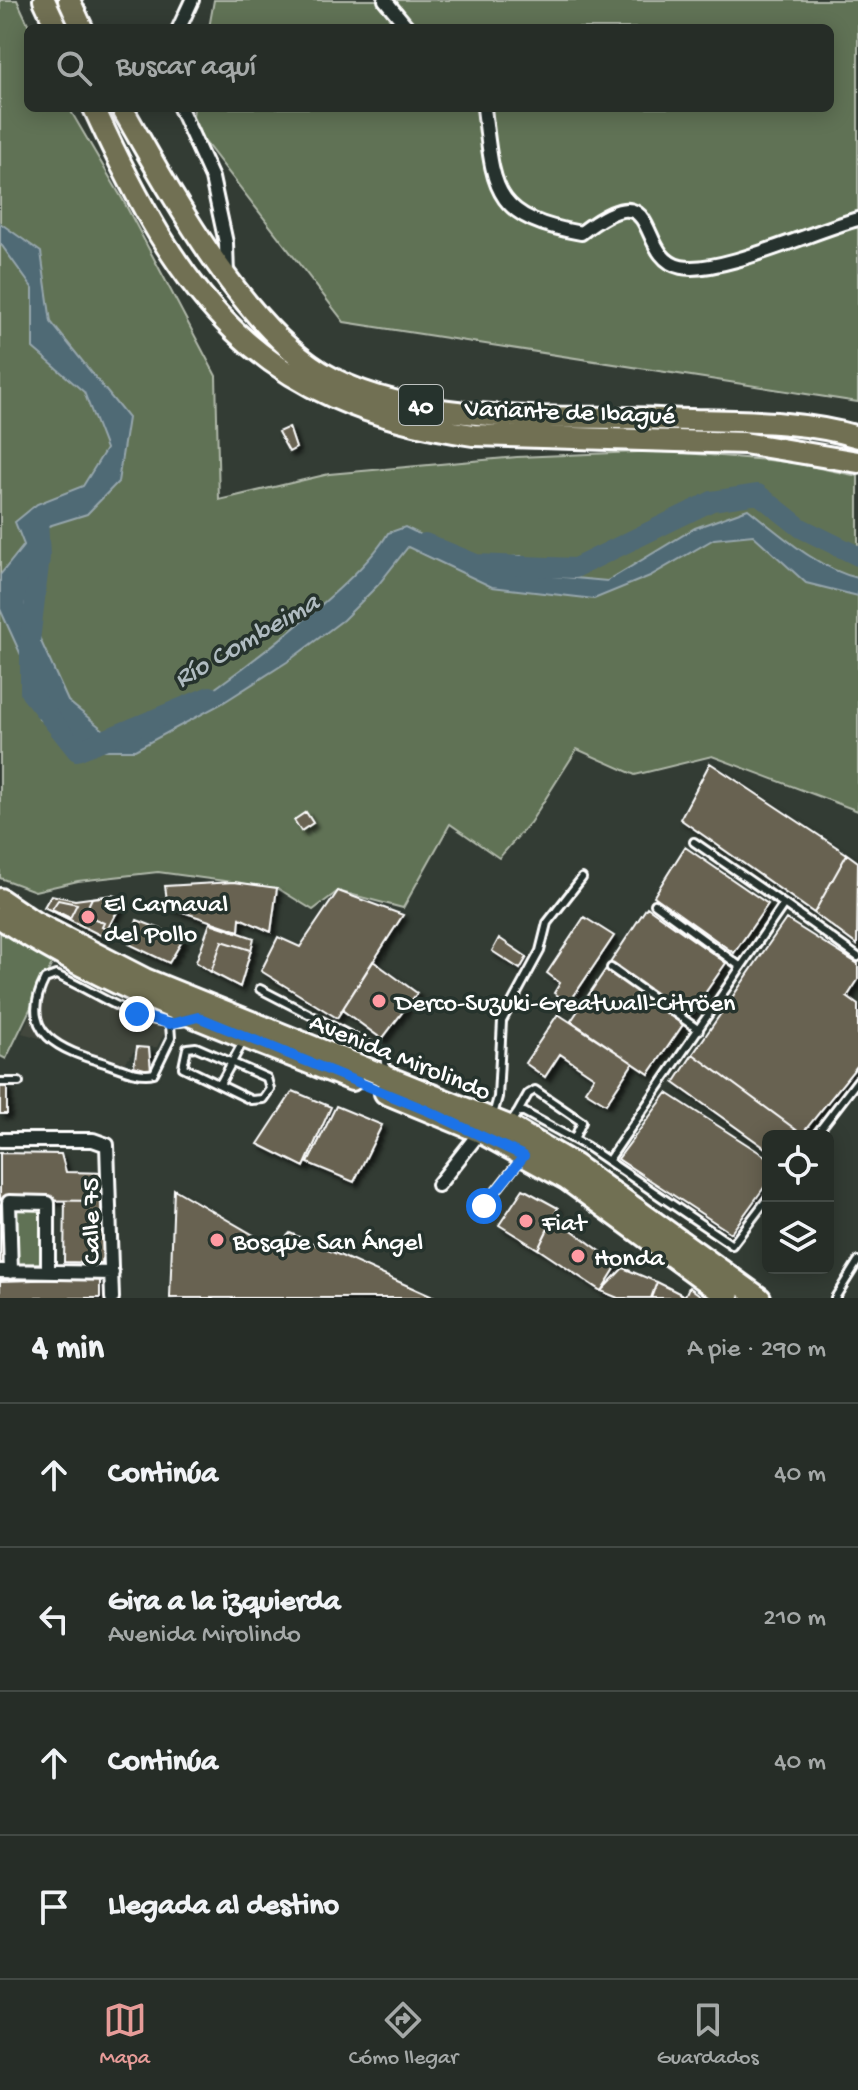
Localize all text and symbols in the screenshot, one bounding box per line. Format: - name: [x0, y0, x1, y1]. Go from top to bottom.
- search box: [24, 24, 834, 112]
- icon: search: [52, 46, 96, 90]
- text: Buscar aquí: [116, 51, 256, 86]
- road number: 40: [399, 385, 443, 425]
- street label: Variante de Ibagué: [463, 395, 676, 434]
- water label: Río Combeima: [169, 586, 327, 697]
- place label: El Carnaval del Pollo: [104, 891, 228, 952]
- marker: El Carnaval del Pollo: [79, 908, 97, 926]
- place label: Derco-Suzuki-Greatwall-Citröen: [393, 990, 736, 1021]
- marker: Derco-Suzuki-Greatwall-Citröen: [370, 992, 388, 1010]
- route end: [119, 996, 155, 1032]
- street label: Avenida Mirolindo: [304, 1009, 495, 1110]
- map controls: [762, 1130, 834, 1274]
- button: locate: [762, 1130, 834, 1202]
- street label: Calle 75: [77, 1177, 110, 1265]
- route start: [466, 1188, 502, 1224]
- button: layers: [762, 1202, 834, 1274]
- place label: Fiat: [541, 1210, 588, 1241]
- marker: Fiat: [517, 1212, 535, 1230]
- place label: Bosque San Ángel: [232, 1229, 423, 1260]
- marker: Bosque San Ángel: [208, 1231, 226, 1249]
- place label: Honda: [594, 1245, 666, 1276]
- marker: Honda: [569, 1247, 587, 1265]
- text: 4 min: [32, 1330, 104, 1370]
- text: A pie · 290 m: [687, 1335, 826, 1366]
- icon: ahead: [32, 1453, 76, 1497]
- text: Continúa: [108, 1458, 218, 1493]
- text: 40 m: [774, 1460, 826, 1491]
- text: Gira a la izquierda: [108, 1586, 341, 1621]
- icon: left: [32, 1597, 76, 1641]
- text: 210 m: [763, 1604, 826, 1635]
- text: Avenida Mirolindo: [108, 1621, 301, 1652]
- icon: ahead: [32, 1741, 76, 1785]
- text: Continúa: [108, 1746, 218, 1781]
- text: 40 m: [774, 1748, 826, 1779]
- icon: arrive: [32, 1885, 76, 1929]
- text: Llegada al destino: [108, 1890, 339, 1925]
- tab: Mapa: [99, 1998, 150, 2072]
- tab: Cómo llegar: [349, 1998, 458, 2072]
- tab: Guardados: [657, 1998, 759, 2072]

